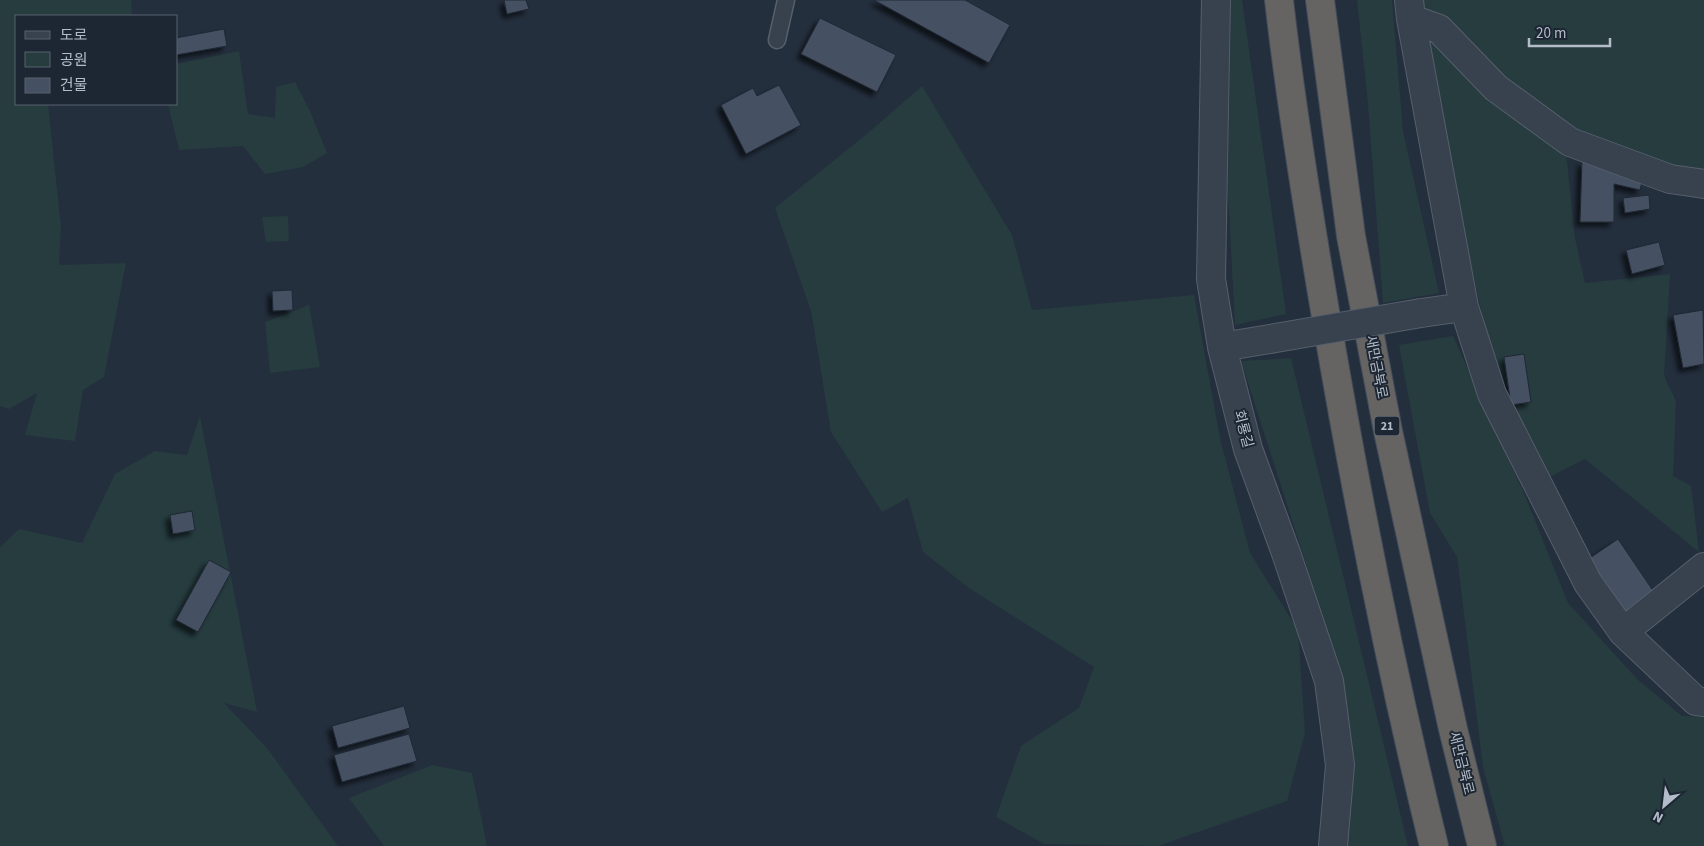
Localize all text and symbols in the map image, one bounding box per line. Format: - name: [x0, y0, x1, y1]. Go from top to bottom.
- legend: [15, 15, 178, 105]
- scale bar: [1529, 15, 1610, 47]
- text: 20 m: [1536, 23, 1566, 44]
- text: 도로: [60, 25, 88, 46]
- text: 공원: [60, 50, 88, 71]
- text: 건물: [60, 75, 88, 96]
- street label: 새만금북로: [1360, 333, 1392, 401]
- street label: 회룡길: [1228, 408, 1258, 450]
- road number: 21: [1374, 416, 1400, 436]
- street label: 새만금북로: [1444, 729, 1479, 797]
- north arrow: [1639, 781, 1689, 831]
- text: N: [1650, 806, 1667, 828]

